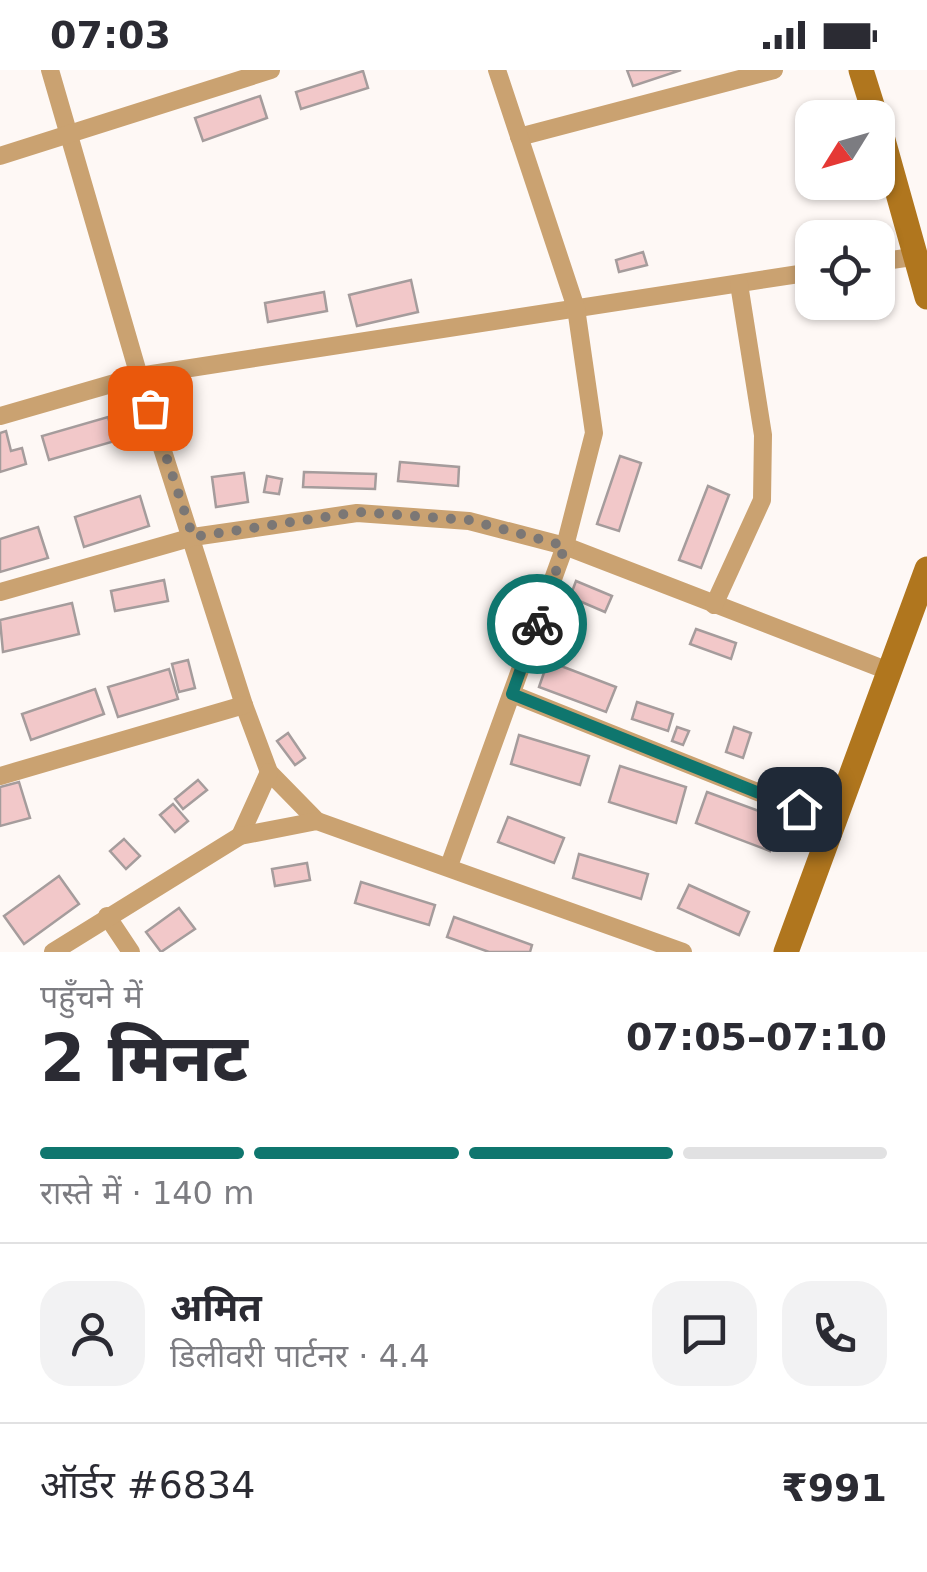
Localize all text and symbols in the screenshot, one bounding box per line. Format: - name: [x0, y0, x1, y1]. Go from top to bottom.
- text: 07:03: [50, 13, 171, 57]
- north arrow: [795, 100, 895, 200]
- map controls: [795, 100, 895, 320]
- button: locate: [795, 220, 895, 320]
- pin: [108, 366, 193, 451]
- icon: bag: [123, 381, 178, 436]
- courier: [487, 574, 587, 674]
- icon: bike: [510, 597, 565, 652]
- pin: [757, 767, 842, 852]
- icon: home: [772, 782, 827, 837]
- text: पहुँचने में: [40, 978, 143, 1016]
- text: 07:05–07:10: [626, 1015, 887, 1059]
- text: 2 मिनट: [40, 1021, 248, 1096]
- text: रास्ते में · 140 m: [40, 1174, 254, 1212]
- button: person: [40, 1281, 145, 1386]
- button: chat: [652, 1281, 757, 1386]
- button: phone: [782, 1281, 887, 1386]
- text: अमित: [170, 1286, 262, 1330]
- text: डिलीवरी पार्टनर · 4.4: [170, 1337, 430, 1375]
- text: ऑर्डर #6834: [40, 1463, 255, 1507]
- text: ₹991: [781, 1466, 887, 1510]

